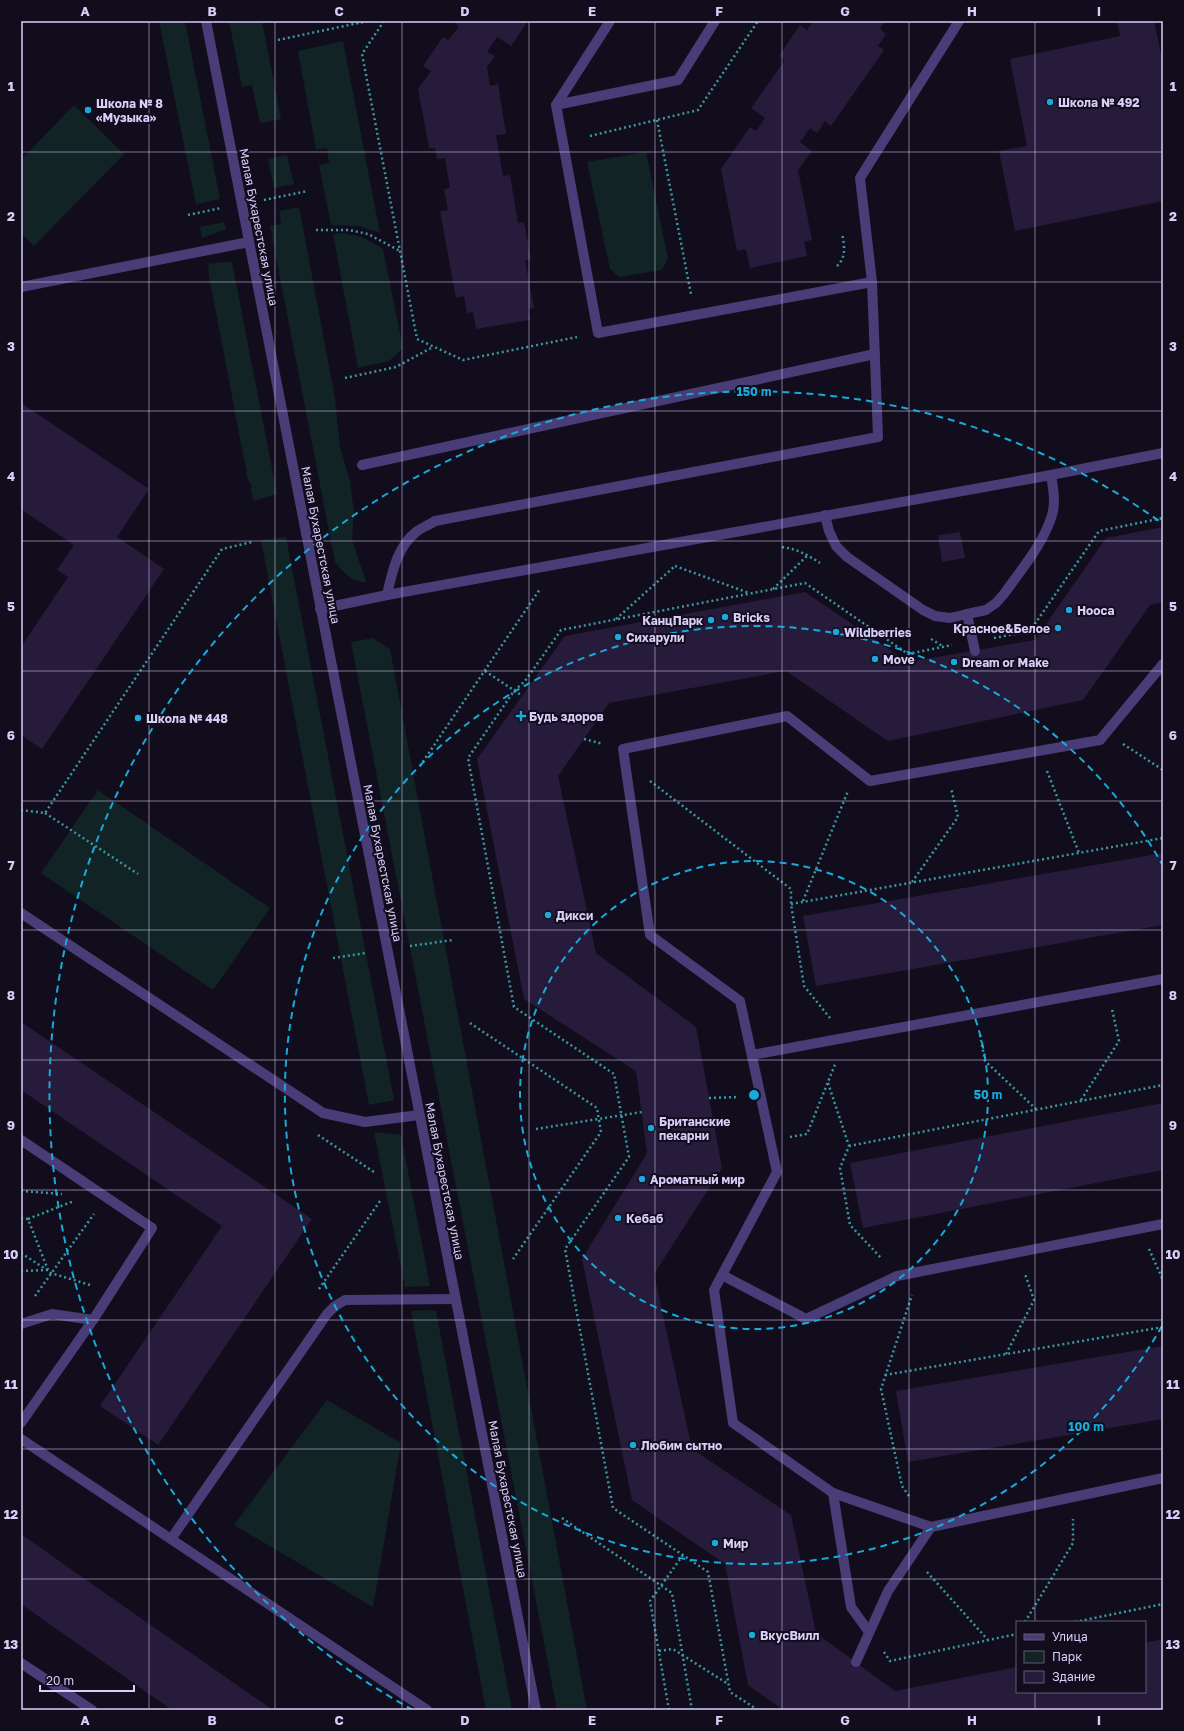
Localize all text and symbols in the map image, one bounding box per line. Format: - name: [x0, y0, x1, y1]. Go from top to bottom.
- text: A: [80, 3, 90, 19]
- text: B: [207, 3, 217, 19]
- text: C: [334, 3, 344, 19]
- text: D: [460, 3, 470, 19]
- text: E: [588, 3, 596, 19]
- text: F: [715, 3, 723, 19]
- text: G: [840, 3, 850, 19]
- text: H: [967, 3, 977, 19]
- text: I: [1097, 3, 1101, 19]
- text: 1: [8, 78, 15, 94]
- text: 1: [1170, 78, 1177, 94]
- place label: Школа № 492: [1058, 95, 1140, 110]
- place label: Школа № 8 «Музыка»: [96, 96, 163, 125]
- marker: Школа № 492: [1045, 97, 1055, 107]
- marker: Школа № 8 «Музыка»: [83, 105, 93, 115]
- street label: Малая Бухарестская улица: [236, 147, 282, 307]
- text: 2: [7, 208, 15, 224]
- text: 2: [1169, 208, 1177, 224]
- text: 3: [7, 338, 15, 354]
- text: 3: [1169, 338, 1177, 354]
- text: 150 m: [737, 384, 771, 399]
- street label: Малая Бухарестская улица: [298, 465, 344, 625]
- text: 4: [7, 468, 15, 484]
- text: 4: [1169, 468, 1177, 484]
- text: 5: [7, 598, 15, 614]
- text: 5: [1169, 598, 1177, 614]
- place label: Hooca: [1077, 603, 1114, 618]
- marker: Hooca: [1064, 605, 1074, 615]
- place label: Bricks: [733, 610, 770, 625]
- marker: Bricks: [720, 612, 730, 622]
- place label: КанцПарк: [642, 613, 703, 628]
- marker: КанцПарк: [706, 615, 716, 625]
- place label: Красное&Белое: [953, 621, 1050, 636]
- marker: Красное&Белое: [1053, 623, 1063, 633]
- place label: Wildberries: [844, 625, 912, 640]
- marker: Wildberries: [831, 627, 841, 637]
- place label: Сихарули: [626, 630, 684, 645]
- marker: Сихарули: [613, 632, 623, 642]
- place label: Move: [883, 652, 915, 667]
- marker: Move: [870, 654, 880, 664]
- place label: Dream or Make: [962, 655, 1049, 670]
- marker: Dream or Make: [949, 657, 959, 667]
- place label: Будь здоров: [529, 709, 604, 724]
- place label: Школа № 448: [146, 711, 228, 726]
- marker: Будь здоров: [516, 711, 526, 721]
- marker: Школа № 448: [133, 713, 143, 723]
- text: 6: [7, 727, 15, 743]
- text: 6: [1169, 727, 1177, 743]
- street label: Малая Бухарестская улица: [360, 783, 406, 943]
- text: 7: [7, 857, 15, 873]
- text: 7: [1169, 857, 1177, 873]
- place label: Дикси: [556, 908, 593, 923]
- marker: Дикси: [543, 910, 553, 920]
- text: 8: [7, 987, 15, 1003]
- text: 8: [1169, 987, 1177, 1003]
- text: 50 m: [974, 1087, 1002, 1102]
- centre of rings: [747, 1088, 761, 1102]
- street label: Малая Бухарестская улица: [422, 1101, 468, 1261]
- place label: Британские пекарни: [659, 1114, 730, 1143]
- text: 9: [7, 1117, 15, 1133]
- text: 9: [1169, 1117, 1177, 1133]
- marker: Британские пекарни: [646, 1123, 656, 1133]
- place label: Ароматный мир: [650, 1172, 746, 1187]
- marker: Ароматный мир: [637, 1174, 647, 1184]
- place label: Кебаб: [626, 1211, 663, 1226]
- marker: Кебаб: [613, 1213, 623, 1223]
- text: 10: [3, 1246, 19, 1262]
- text: 10: [1165, 1246, 1181, 1262]
- text: 11: [4, 1376, 18, 1392]
- text: 11: [1166, 1376, 1180, 1392]
- street label: Малая Бухарестская улица: [485, 1419, 531, 1579]
- text: 100 m: [1068, 1419, 1104, 1434]
- place label: Любим сытно: [641, 1438, 722, 1453]
- marker: Любим сытно: [628, 1440, 638, 1450]
- text: 12: [4, 1506, 18, 1522]
- text: 12: [1166, 1506, 1180, 1522]
- place label: Мир: [723, 1536, 749, 1551]
- marker: Мир: [710, 1538, 720, 1548]
- legend: [1016, 1621, 1146, 1693]
- place label: ВкусВилл: [760, 1628, 820, 1643]
- text: Улица: [1052, 1629, 1088, 1644]
- marker: ВкусВилл: [747, 1630, 757, 1640]
- text: 13: [4, 1636, 18, 1652]
- text: 13: [1166, 1636, 1180, 1652]
- text: Парк: [1052, 1649, 1082, 1664]
- scale bar: [40, 1667, 134, 1693]
- text: Здание: [1052, 1669, 1095, 1684]
- text: 20 m: [46, 1673, 74, 1688]
- text: A: [80, 1712, 90, 1728]
- text: B: [207, 1712, 217, 1728]
- text: C: [334, 1712, 344, 1728]
- text: D: [460, 1712, 470, 1728]
- text: E: [588, 1712, 596, 1728]
- text: F: [715, 1712, 723, 1728]
- text: G: [840, 1712, 850, 1728]
- text: H: [967, 1712, 977, 1728]
- text: I: [1097, 1712, 1101, 1728]

